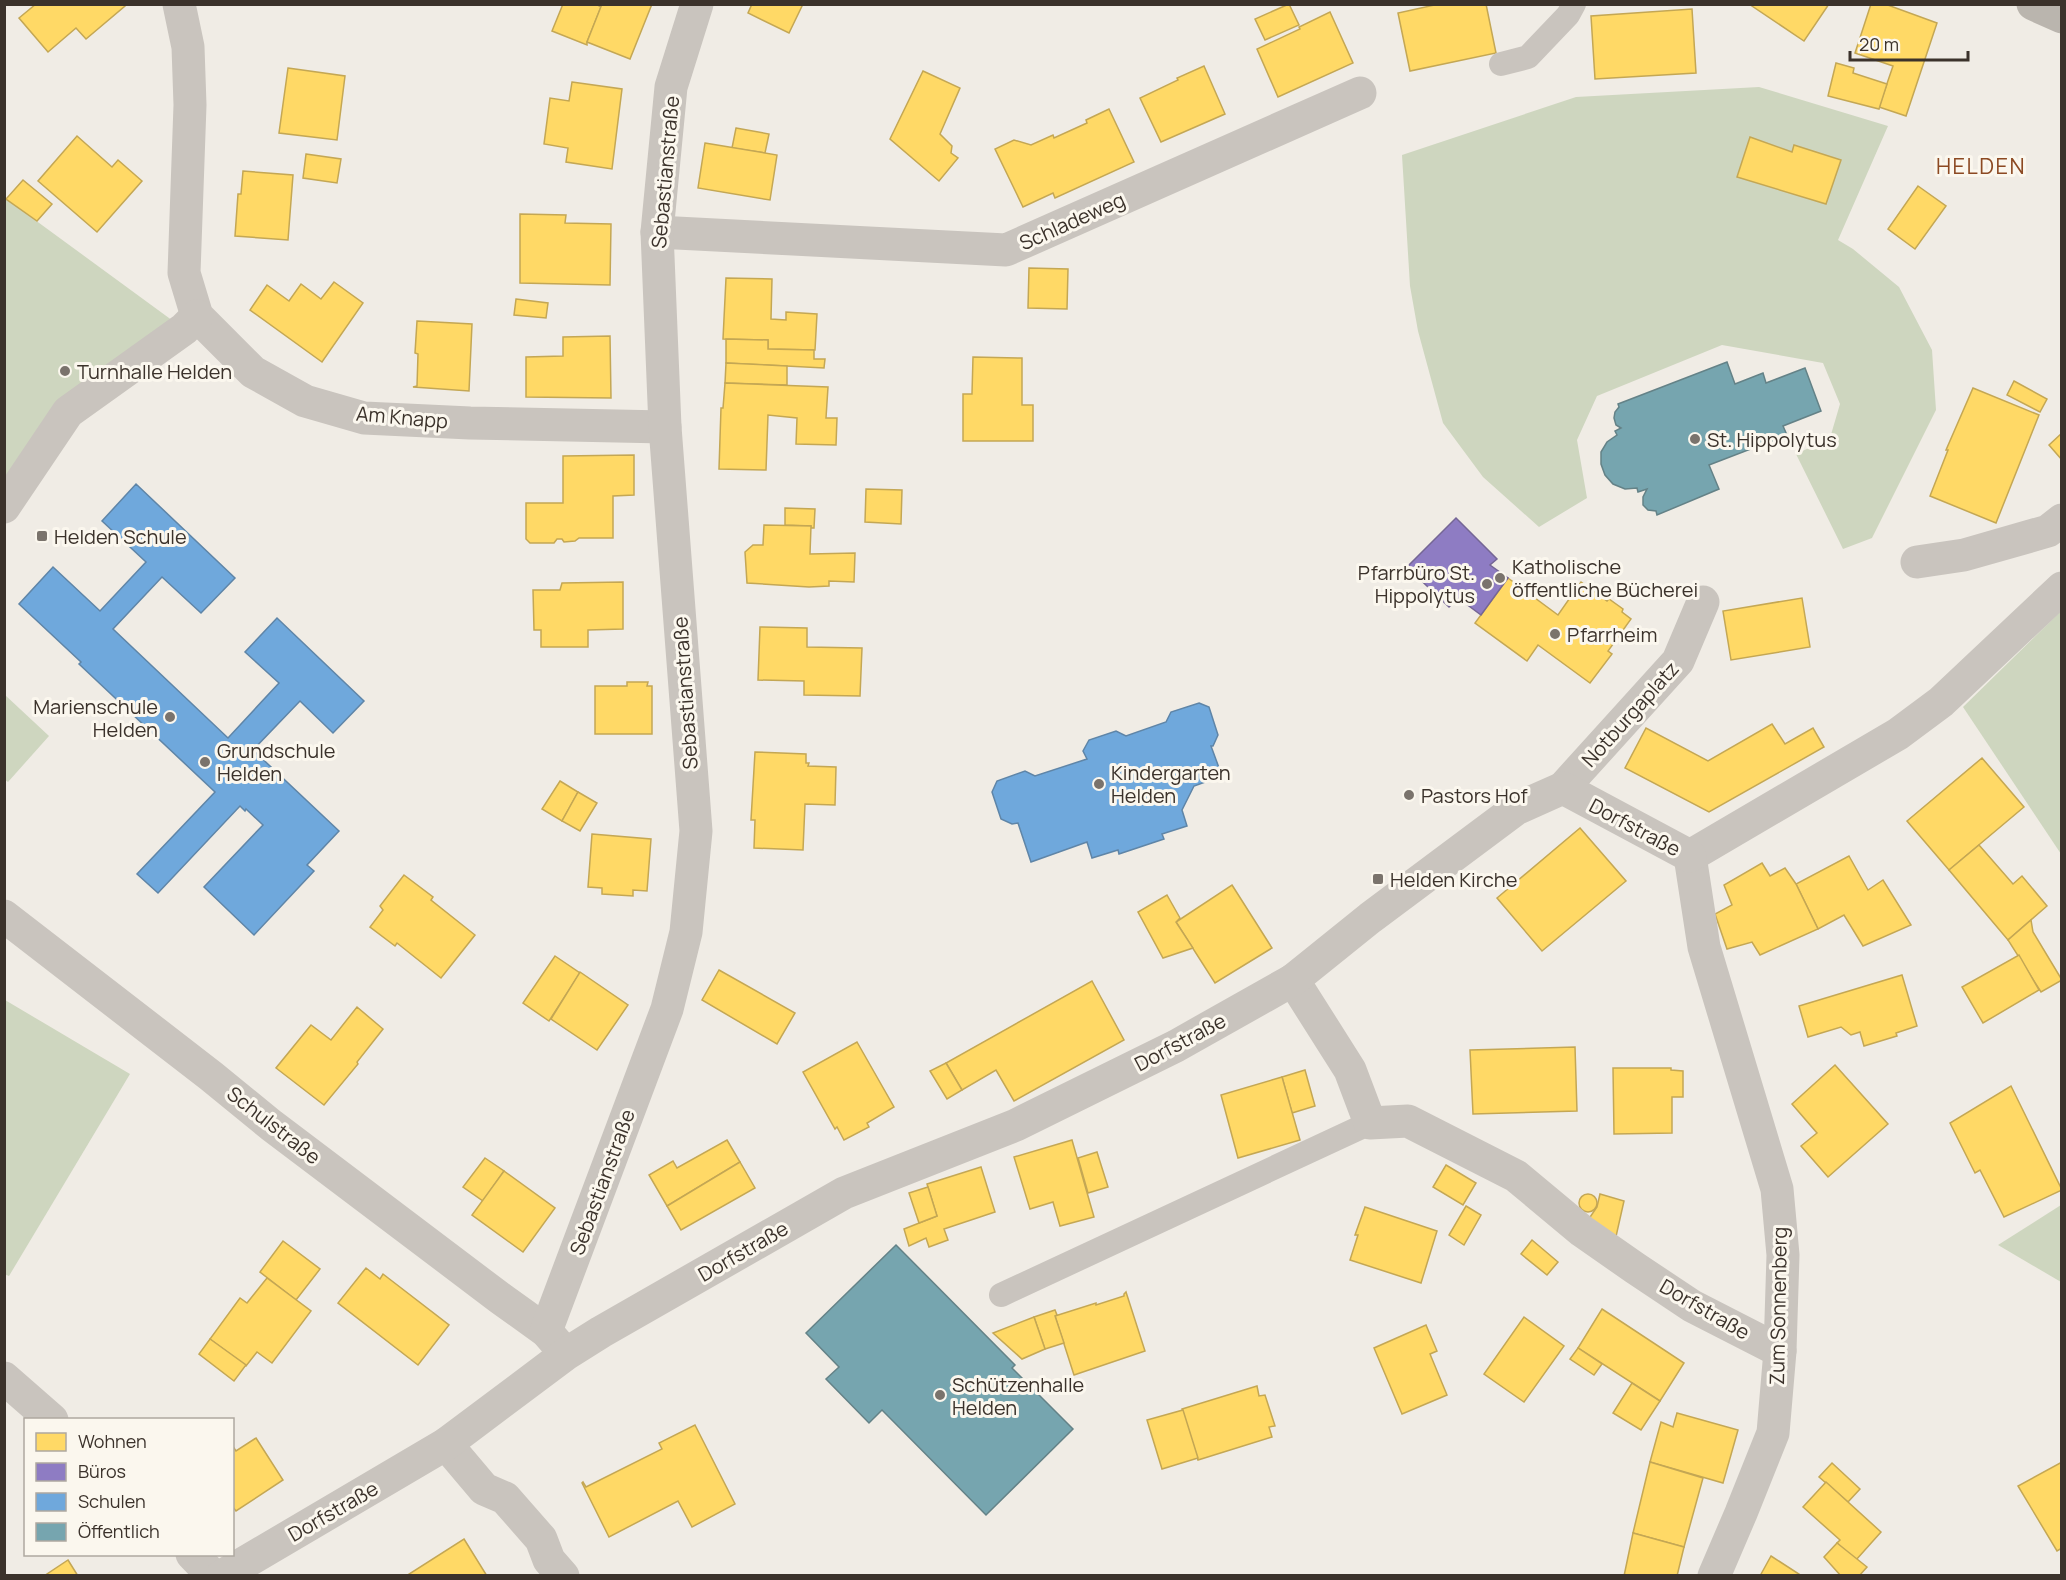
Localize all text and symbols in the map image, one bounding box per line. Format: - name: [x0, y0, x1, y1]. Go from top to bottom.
- scale bar: [1850, 24, 1968, 62]
- text: 20 m: [1859, 32, 1899, 56]
- street label: Sebastianstraße: [645, 94, 685, 250]
- district label: HELDEN: [1936, 151, 2026, 181]
- street label: Schladeweg: [1015, 186, 1129, 256]
- place label: Turnhalle Helden: [77, 358, 232, 385]
- marker: Turnhalle Helden: [58, 364, 72, 378]
- street label: Am Knapp: [355, 400, 449, 434]
- place label: St. Hippolytus: [1707, 426, 1837, 453]
- marker: St. Hippolytus: [1688, 432, 1702, 446]
- place label: Helden Schule: [54, 523, 187, 550]
- marker: Helden Schule: [35, 529, 49, 543]
- place label: Katholische öffentliche Bücherei: [1512, 553, 1698, 603]
- place label: Pfarrbüro St. Hippolytus: [1358, 559, 1475, 609]
- marker: Katholische öffentliche Bücherei: [1493, 571, 1507, 585]
- marker: Pfarrbüro St. Hippolytus: [1480, 577, 1494, 591]
- street label: Sebastianstraße: [666, 616, 704, 770]
- place label: Pfarrheim: [1567, 621, 1657, 648]
- marker: Pfarrheim: [1548, 627, 1562, 641]
- street label: Notburgaplatz: [1575, 655, 1685, 773]
- place label: Marienschule Helden: [33, 693, 158, 743]
- marker: Marienschule Helden: [163, 710, 177, 724]
- place label: Grundschule Helden: [217, 737, 336, 787]
- marker: Grundschule Helden: [198, 755, 212, 769]
- place label: Kindergarten Helden: [1111, 759, 1231, 809]
- marker: Kindergarten Helden: [1092, 777, 1106, 791]
- place label: Pastors Hof: [1421, 782, 1528, 809]
- marker: Pastors Hof: [1402, 788, 1416, 802]
- street label: Dorfstraße: [1585, 792, 1685, 862]
- place label: Helden Kirche: [1390, 866, 1517, 893]
- marker: Helden Kirche: [1371, 872, 1385, 886]
- street label: Dorfstraße: [1130, 1007, 1230, 1077]
- street label: Schulstraße: [222, 1080, 326, 1170]
- street label: Sebastianstraße: [563, 1105, 641, 1259]
- street label: Dorfstraße: [693, 1214, 793, 1288]
- street label: Zum Sonnenberg: [1763, 1227, 1793, 1385]
- street label: Dorfstraße: [1655, 1272, 1755, 1346]
- place label: Schützenhalle Helden: [952, 1371, 1084, 1421]
- marker: Schützenhalle Helden: [933, 1388, 947, 1402]
- legend: [24, 1418, 234, 1556]
- text: Wohnen: [78, 1429, 147, 1453]
- text: Büros: [78, 1459, 126, 1483]
- street label: Dorfstraße: [283, 1474, 383, 1548]
- text: Schulen: [78, 1489, 146, 1513]
- text: Öffentlich: [78, 1519, 160, 1543]

